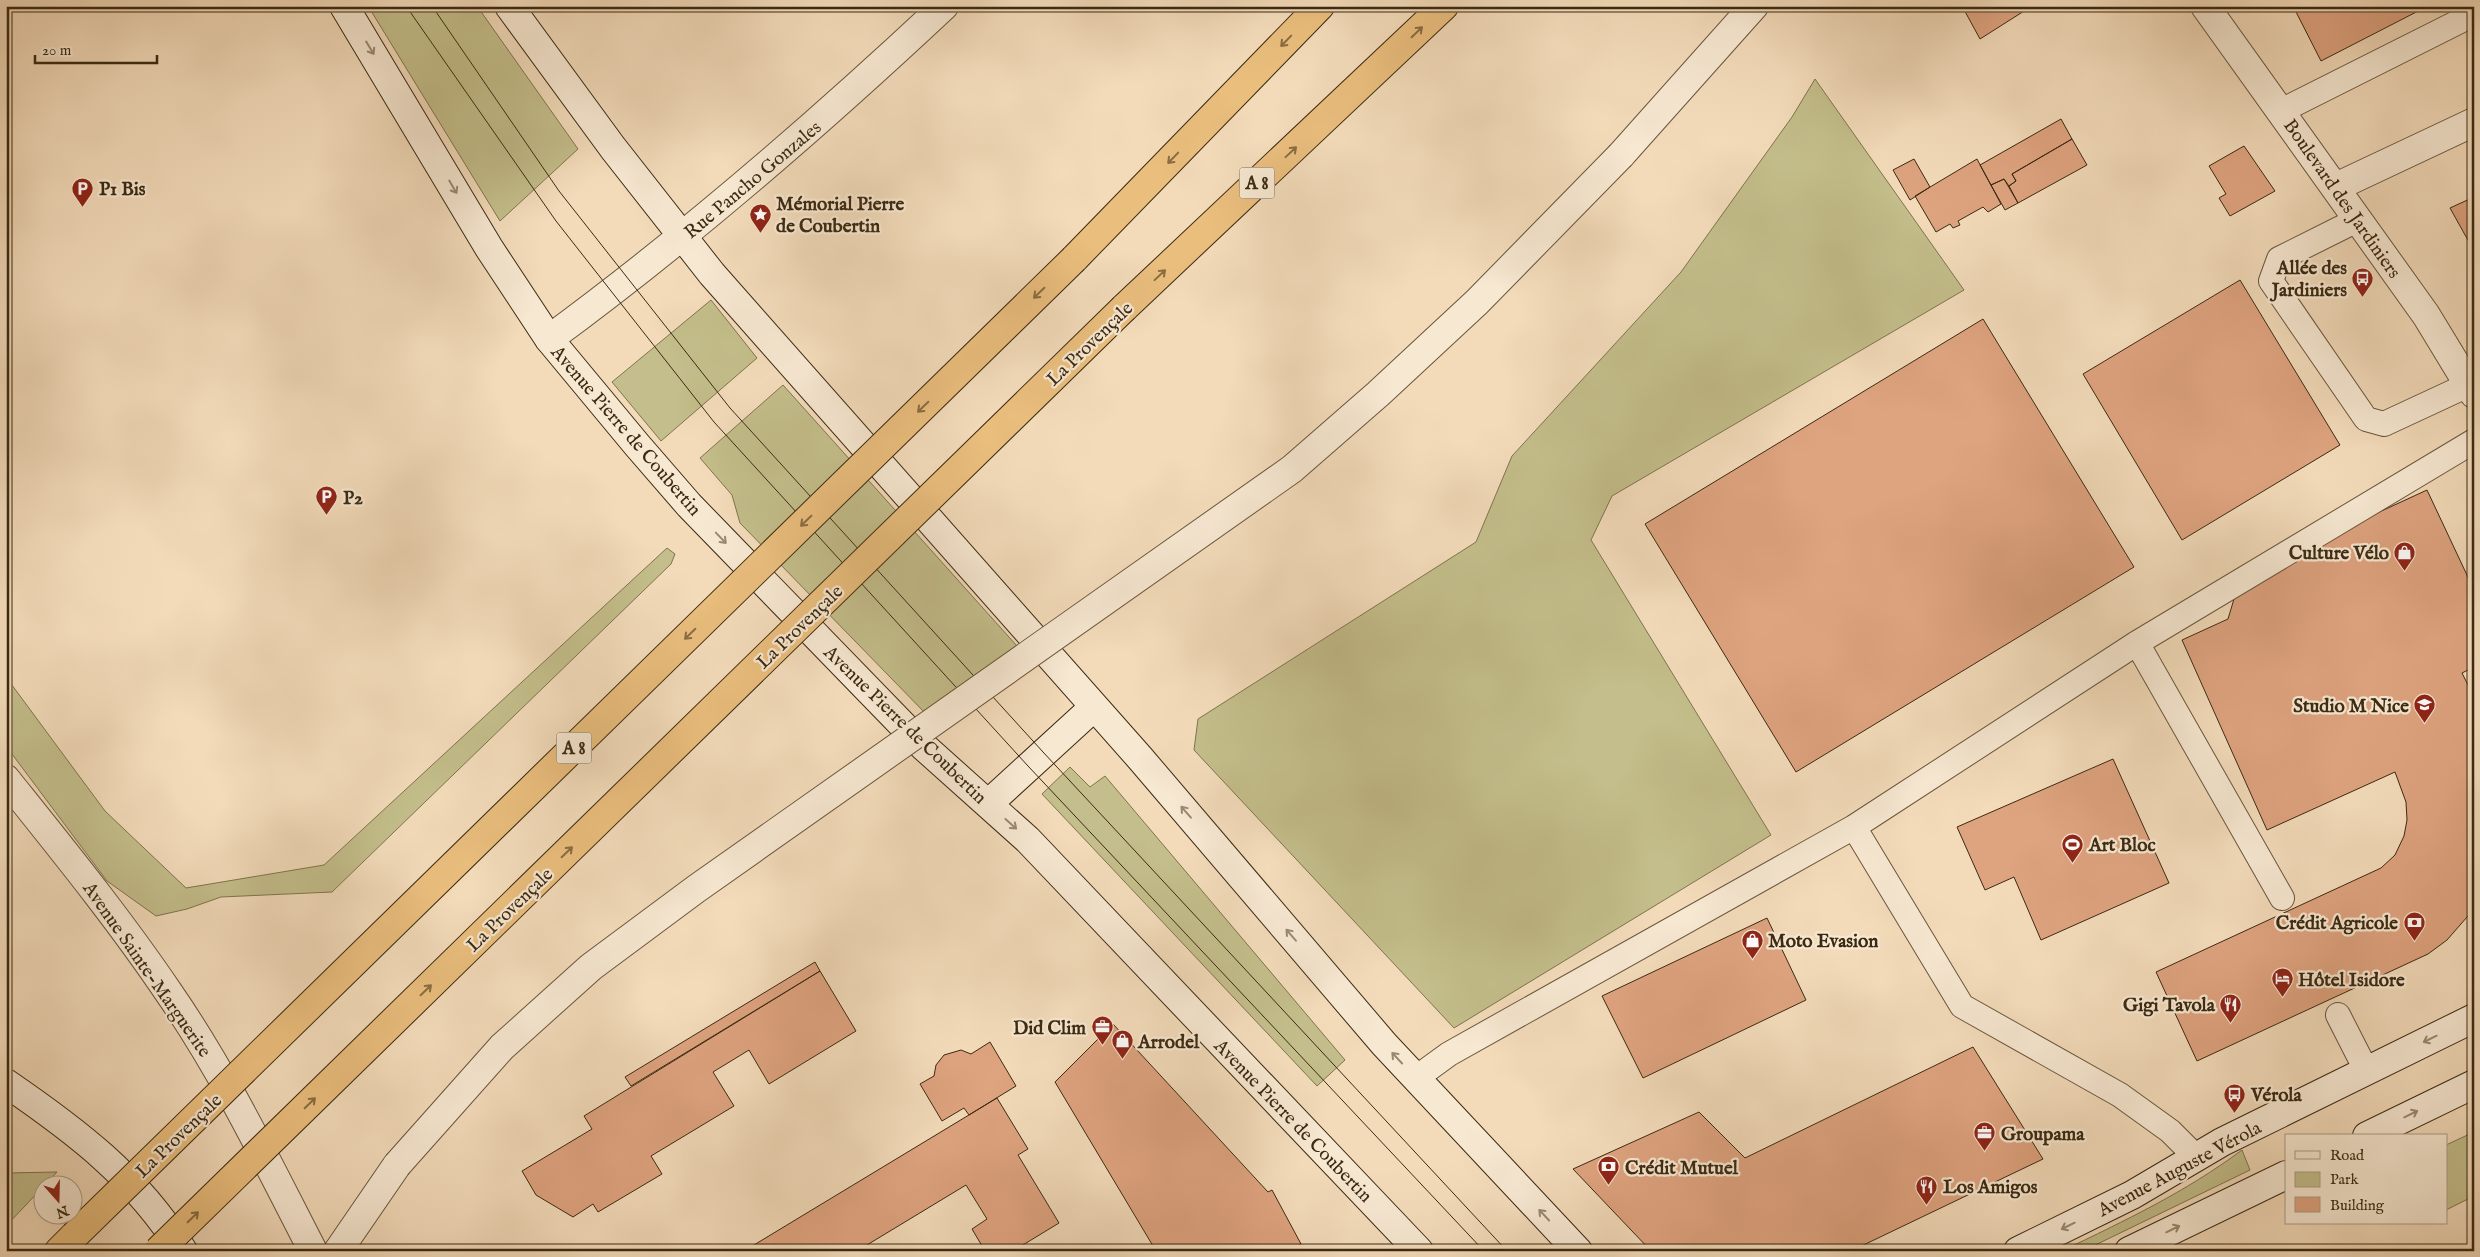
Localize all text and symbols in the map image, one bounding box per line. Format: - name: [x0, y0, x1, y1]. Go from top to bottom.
- one-way arrow: [1411, 26, 1423, 38]
- scale bar: [35, 32, 158, 64]
- one-way arrow: [1280, 35, 1293, 47]
- one-way arrow: [365, 40, 375, 54]
- text: 20 m: [42, 41, 72, 60]
- street label: Boulevard des Jardiniers: [2277, 115, 2405, 283]
- street label: Rue Pancho Gonzales: [680, 116, 827, 245]
- one-way arrow: [1284, 146, 1297, 158]
- one-way arrow: [1167, 151, 1179, 164]
- road number: A 8: [1240, 168, 1274, 198]
- parking icon: P1 Bis: [71, 176, 95, 207]
- place label: P1 Bis: [99, 178, 146, 202]
- one-way arrow: [449, 180, 459, 194]
- place label: Mémorial Pierre de Coubertin: [776, 193, 904, 239]
- place icon: Mémorial Pierre de Coubertin: [748, 202, 772, 233]
- place label: Allée des Jardiniers: [2269, 257, 2347, 303]
- bus stop icon: Allée des Jardiniers: [2351, 266, 2375, 297]
- one-way arrow: [1153, 269, 1166, 281]
- one-way arrow: [1033, 287, 1045, 300]
- street label: La Provençale: [1042, 297, 1139, 392]
- street label: Avenue Pierre de Coubertin: [544, 340, 706, 521]
- one-way arrow: [916, 401, 929, 413]
- parking icon: P2: [315, 485, 339, 516]
- place label: P2: [343, 487, 363, 511]
- one-way arrow: [801, 514, 813, 526]
- one-way arrow: [715, 532, 727, 544]
- shop icon: Culture Vélo: [2393, 540, 2417, 571]
- place label: Culture Vélo: [2289, 542, 2389, 566]
- street label: La Provençale: [752, 580, 849, 675]
- one-way arrow: [684, 628, 696, 640]
- street label: Avenue Pierre de Coubertin: [817, 640, 991, 810]
- school or university icon: Studio M Nice: [2413, 693, 2437, 724]
- place label: Studio M Nice: [2293, 695, 2409, 719]
- road number: A 8: [556, 732, 592, 764]
- one-way arrow: [1180, 805, 1191, 818]
- one-way arrow: [1004, 818, 1017, 830]
- sports icon: Art Bloc: [2061, 832, 2085, 863]
- place label: Art Bloc: [2088, 834, 2156, 858]
- one-way arrow: [561, 846, 574, 858]
- street label: La Provençale: [462, 863, 559, 958]
- street label: Avenue Sainte-Marguerite: [76, 877, 216, 1063]
- bank icon: Crédit Agricole: [2402, 910, 2426, 941]
- place label: Crédit Agricole: [2276, 912, 2398, 936]
- shop icon: Moto Evasion: [1740, 928, 1764, 959]
- one-way arrow: [1286, 929, 1297, 942]
- place label: Moto Evasion: [1768, 930, 1878, 954]
- hotel icon: Hôtel Isidore: [2270, 967, 2294, 998]
- place label: Hôtel Isidore: [2298, 969, 2405, 993]
- one-way arrow: [420, 984, 432, 996]
- restaurant icon: Gigi Tavola: [2219, 992, 2243, 1023]
- place label: Gigi Tavola: [2123, 994, 2216, 1018]
- office icon: Did Clim: [1090, 1015, 1114, 1046]
- place label: Did Clim: [1013, 1017, 1086, 1041]
- shop icon: Arrodel: [1110, 1029, 1134, 1060]
- place label: Arrodel: [1137, 1031, 1200, 1055]
- street label: Avenue Pierre de Coubertin: [1208, 1034, 1377, 1208]
- one-way arrow: [2423, 1035, 2438, 1044]
- one-way arrow: [1391, 1052, 1403, 1065]
- bus stop icon: Vérola: [2223, 1082, 2247, 1113]
- place label: Vérola: [2250, 1084, 2303, 1108]
- street label: La Provençale: [131, 1089, 228, 1184]
- one-way arrow: [303, 1097, 316, 1109]
- one-way arrow: [2403, 1109, 2418, 1119]
- street label: Avenue Auguste Vérola: [2093, 1116, 2267, 1224]
- office icon: Groupama: [1973, 1121, 1997, 1152]
- place label: Groupama: [2001, 1123, 2085, 1147]
- legend: [2285, 1134, 2448, 1224]
- text: Road: [2330, 1146, 2365, 1165]
- bank icon: Crédit Mutuel: [1597, 1155, 1621, 1186]
- place label: Crédit Mutuel: [1625, 1157, 1739, 1181]
- text: Park: [2330, 1170, 2360, 1189]
- north arrow: [32, 1174, 82, 1224]
- restaurant icon: Los Amigos: [1915, 1174, 1939, 1205]
- place label: Los Amigos: [1943, 1176, 2038, 1200]
- text: Building: [2330, 1196, 2385, 1215]
- text: N: [53, 1200, 72, 1222]
- one-way arrow: [1538, 1209, 1550, 1222]
- one-way arrow: [187, 1211, 200, 1223]
- one-way arrow: [2061, 1222, 2076, 1231]
- one-way arrow: [2165, 1224, 2180, 1234]

